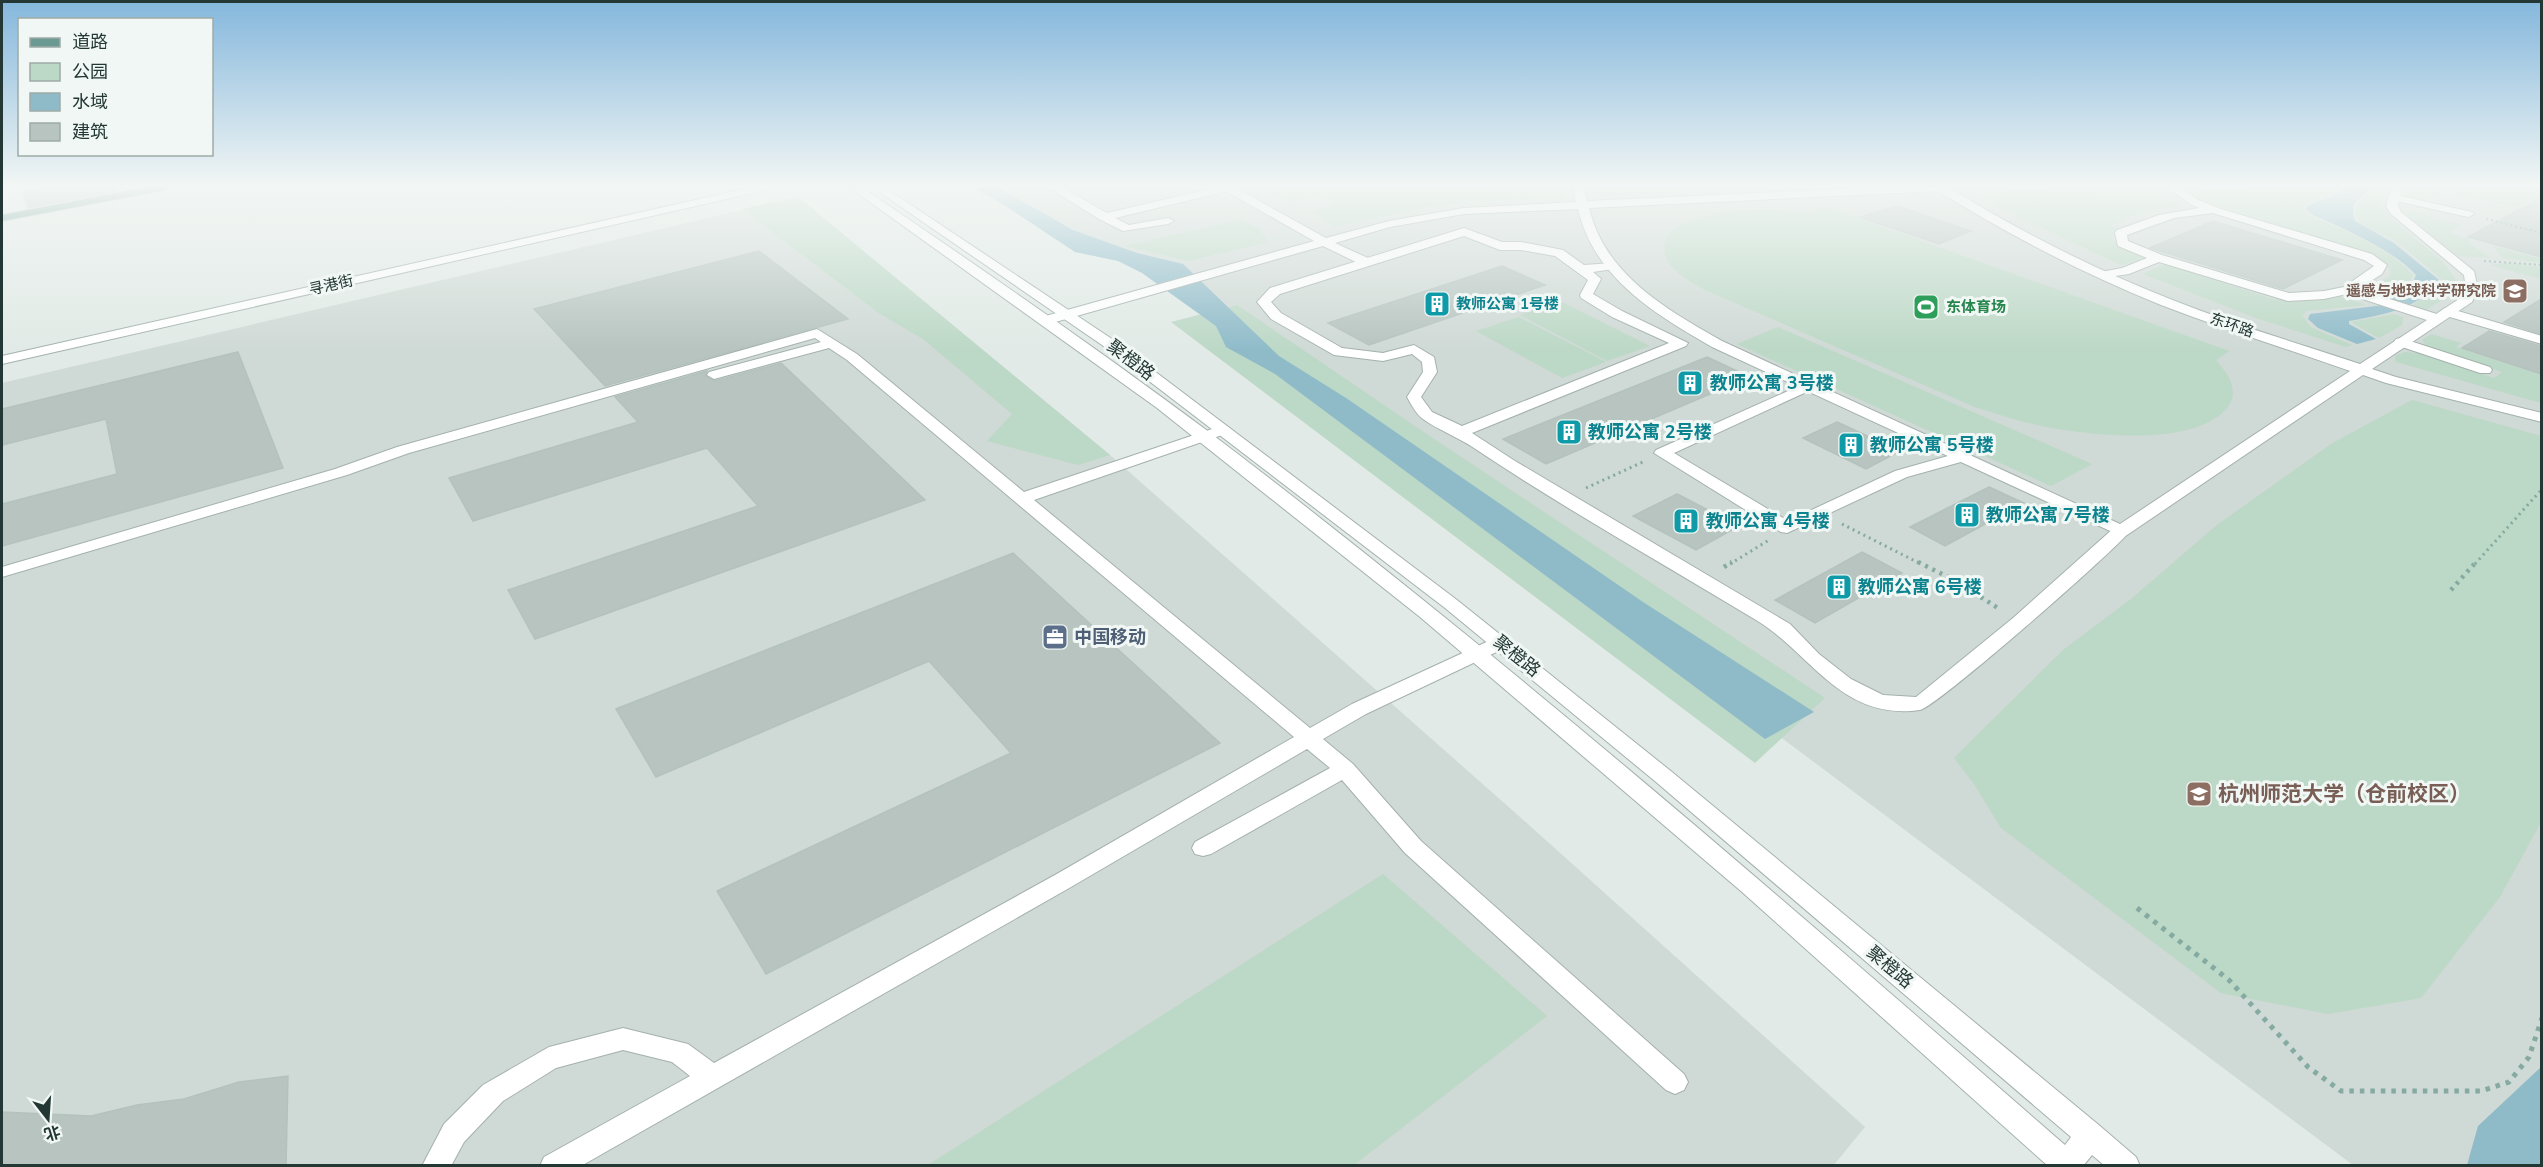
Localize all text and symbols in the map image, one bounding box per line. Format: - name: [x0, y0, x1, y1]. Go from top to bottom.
- legend: [18, 18, 213, 156]
- text: 道路: [72, 30, 108, 54]
- text: 公园: [72, 60, 108, 84]
- text: 水域: [72, 90, 108, 114]
- text: 建筑: [72, 120, 108, 144]
- street label: 寻港街: [307, 270, 355, 300]
- school or university icon: 遥感与地球科学研究院: [2500, 276, 2530, 306]
- place label: 遥感与地球科学研究院: [2346, 281, 2496, 301]
- building icon: 教师公寓 1号楼: [1422, 289, 1452, 319]
- sports icon: 东体育场: [1911, 292, 1941, 322]
- place label: 教师公寓 1号楼: [1456, 294, 1559, 314]
- place label: 东体育场: [1946, 297, 2006, 317]
- street label: 东环路: [2207, 308, 2257, 342]
- street label: 聚橙路: [1102, 334, 1160, 386]
- building icon: 教师公寓 3号楼: [1675, 368, 1705, 398]
- place label: 教师公寓 3号楼: [1710, 371, 1834, 395]
- building icon: 教师公寓 2号楼: [1554, 417, 1584, 447]
- place label: 教师公寓 2号楼: [1588, 420, 1712, 444]
- building icon: 教师公寓 5号楼: [1836, 430, 1866, 460]
- place label: 教师公寓 5号楼: [1870, 433, 1994, 457]
- building icon: 教师公寓 7号楼: [1952, 500, 1982, 530]
- place label: 教师公寓 7号楼: [1986, 503, 2110, 527]
- building icon: 教师公寓 4号楼: [1671, 506, 1701, 536]
- place label: 教师公寓 4号楼: [1706, 509, 1830, 533]
- building icon: 教师公寓 6号楼: [1824, 572, 1854, 602]
- place label: 教师公寓 6号楼: [1858, 575, 1982, 599]
- office icon: 中国移动: [1040, 622, 1070, 652]
- place label: 中国移动: [1074, 625, 1146, 649]
- street label: 聚橙路: [1488, 630, 1546, 682]
- school or university icon: 杭州师范大学（仓前校区）: [2184, 779, 2214, 809]
- place label: 杭州师范大学（仓前校区）: [2218, 780, 2470, 808]
- street label: 聚橙路: [1862, 940, 1918, 994]
- north arrow: [18, 1089, 78, 1149]
- text: 北: [41, 1120, 63, 1145]

